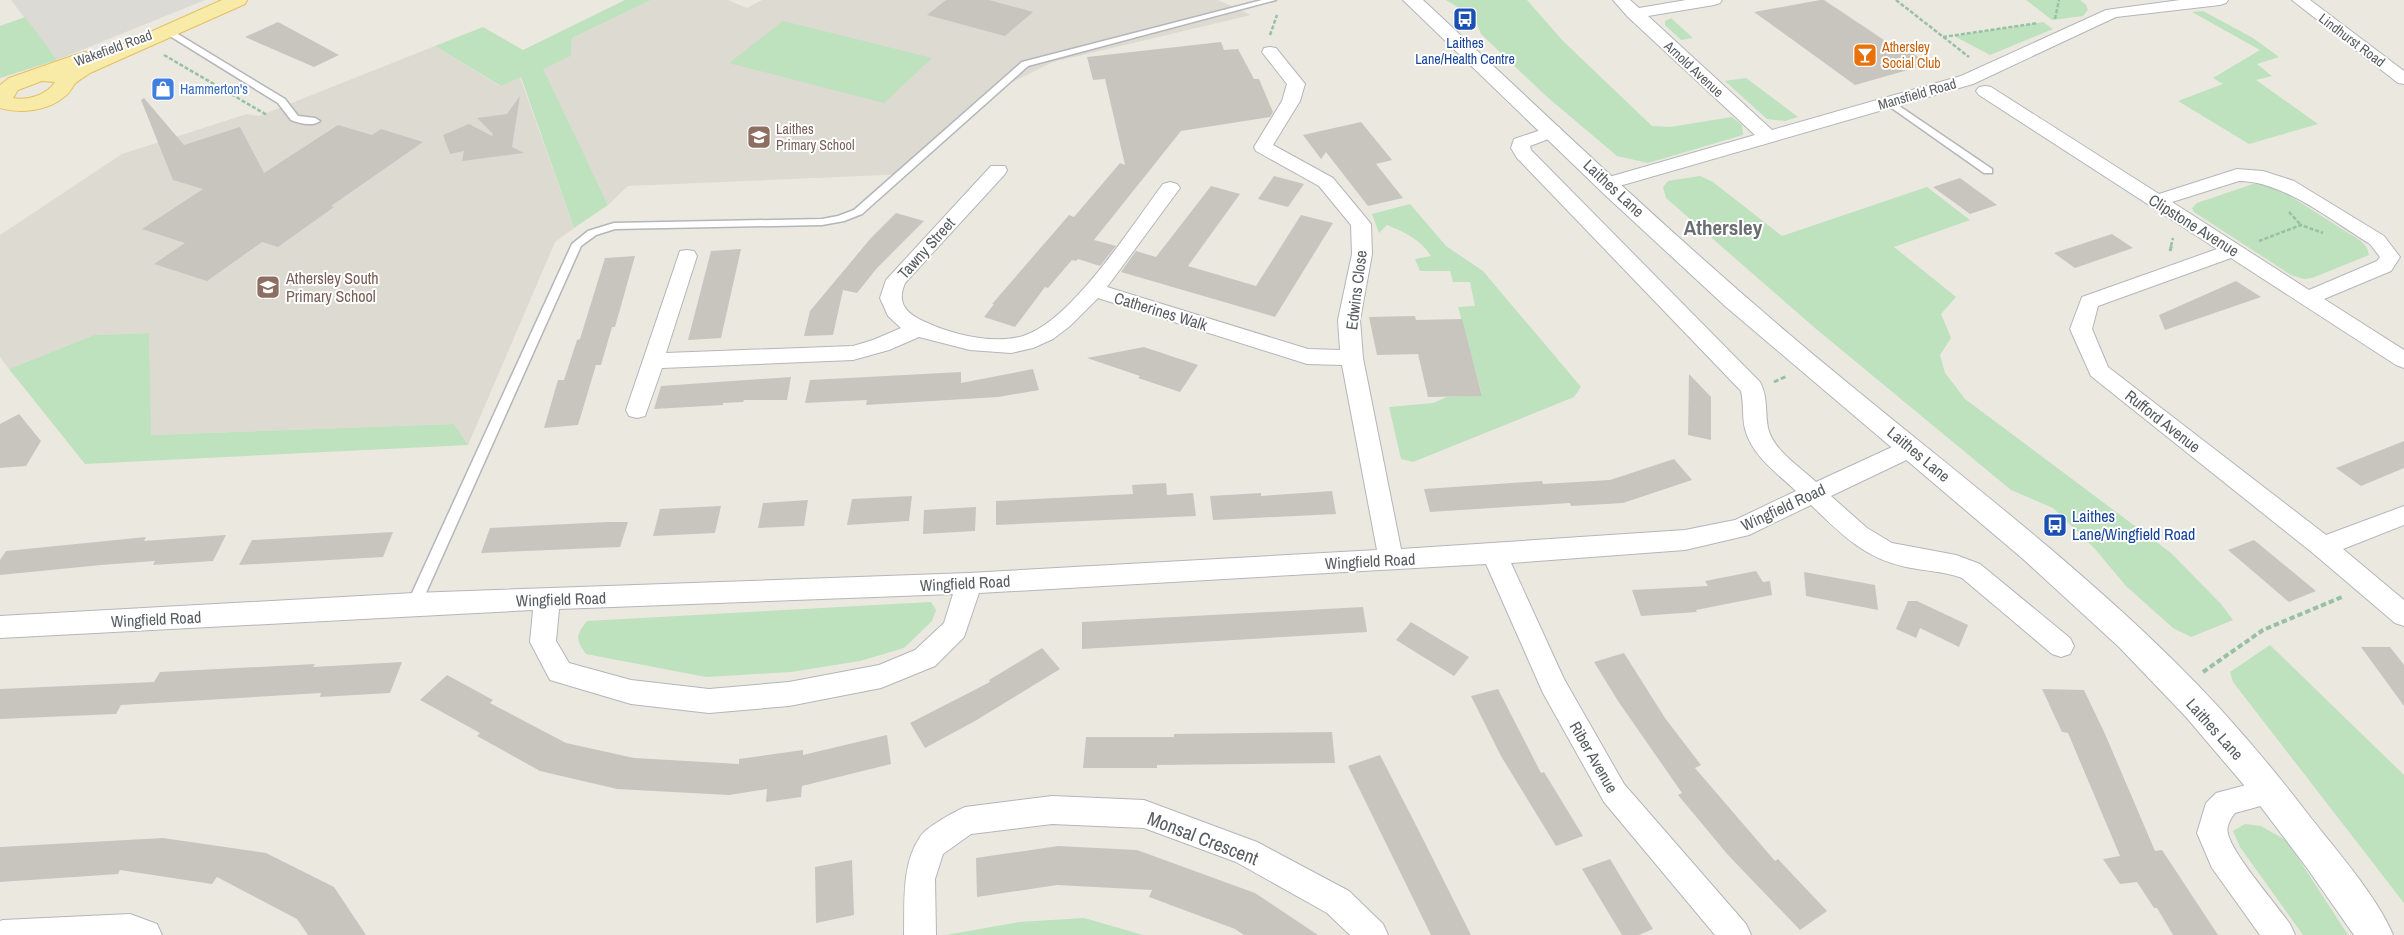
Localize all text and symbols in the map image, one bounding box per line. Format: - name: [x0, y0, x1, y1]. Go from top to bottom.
- bus stop icon: Laithes Lane/Health Centre: [1452, 6, 1478, 32]
- street label: Lindhurst Road: [2315, 9, 2389, 71]
- street label: Wakefield Road: [72, 26, 154, 70]
- place label: Laithes Lane/Health Centre: [1415, 34, 1515, 68]
- street label: Arnold Avenue: [1660, 36, 1727, 101]
- place label: Athersley Social Club: [1881, 38, 1941, 72]
- bar icon: Athersley Social Club: [1852, 42, 1878, 68]
- street label: Mansfield Road: [1876, 74, 1958, 114]
- shop icon: Hammerton's: [150, 76, 176, 102]
- place label: Hammerton's: [180, 80, 248, 98]
- place label: Laithes Primary School: [776, 120, 854, 154]
- school or university icon: Laithes Primary School: [746, 124, 772, 150]
- street label: Laithes Lane: [1579, 154, 1649, 222]
- street label: Clipstone Avenue: [2145, 188, 2243, 262]
- street label: Tawny Street: [892, 212, 960, 284]
- district label: Athersley: [1684, 213, 1763, 242]
- street label: Edwins Close: [1340, 249, 1372, 331]
- place label: Athersley South Primary School: [285, 267, 379, 307]
- school or university icon: Athersley South Primary School: [255, 274, 281, 300]
- street label: Catherines Walk: [1112, 286, 1211, 336]
- street label: Rufford Avenue: [2121, 385, 2205, 457]
- street label: Laithes Lane: [1883, 421, 1955, 487]
- street label: Wingfield Road: [1737, 478, 1829, 536]
- place label: Laithes Lane/Wingfield Road: [2072, 505, 2195, 545]
- bus stop icon: Laithes Lane/Wingfield Road: [2042, 512, 2068, 538]
- street label: Wingfield Road: [1324, 548, 1416, 574]
- street label: Wingfield Road: [919, 570, 1011, 596]
- street label: Wingfield Road: [515, 586, 607, 612]
- street label: Wingfield Road: [110, 606, 202, 632]
- street label: Laithes Lane: [2181, 693, 2249, 765]
- street label: Riber Avenue: [1565, 717, 1623, 797]
- street label: Monsal Crescent: [1144, 805, 1263, 871]

